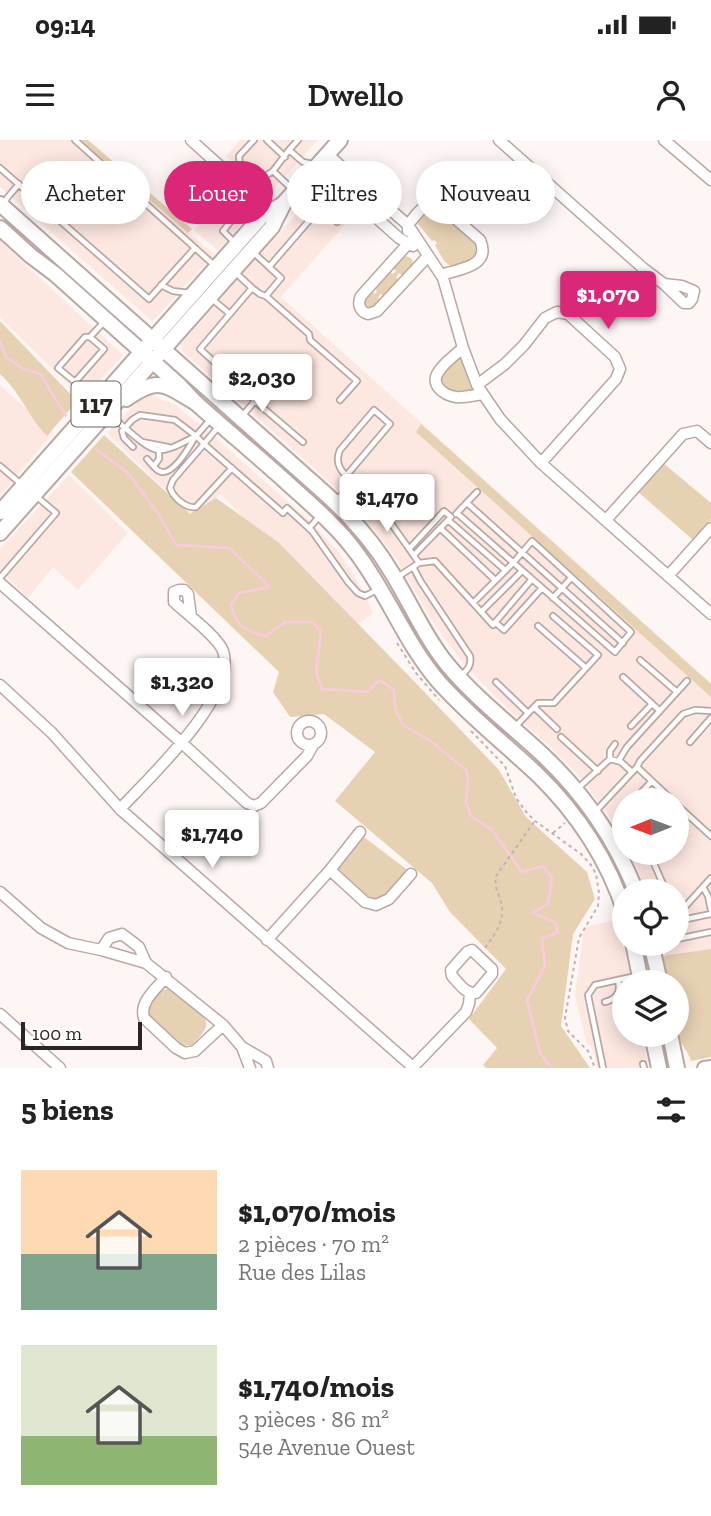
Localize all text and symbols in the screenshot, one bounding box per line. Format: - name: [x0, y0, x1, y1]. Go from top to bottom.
- text: 09:14: [35, 9, 96, 41]
- icon: menu: [21, 76, 59, 114]
- text: Dwello: [307, 76, 404, 114]
- icon: person: [652, 76, 690, 114]
- chip: Acheter: [21, 161, 150, 224]
- chip: Louer: [164, 161, 273, 224]
- chip: Filtres: [287, 161, 402, 224]
- chip: Nouveau: [416, 161, 555, 224]
- pin: $1,070: [551, 272, 665, 331]
- text: $1,070: [576, 280, 640, 308]
- pin: $2,030: [205, 355, 319, 414]
- text: $2,030: [228, 363, 296, 391]
- road number: 117: [72, 382, 120, 426]
- pin: $1,470: [330, 474, 444, 534]
- text: $1,470: [356, 483, 418, 511]
- pin: $1,320: [125, 658, 239, 718]
- text: $1,320: [150, 667, 214, 695]
- north arrow: [612, 788, 690, 864]
- map controls: [612, 788, 689, 1047]
- pin: $1,740: [155, 810, 269, 870]
- text: $1,740: [181, 819, 243, 847]
- button: locate: [612, 879, 689, 956]
- button: layers: [612, 970, 689, 1047]
- scale bar: [21, 1019, 142, 1051]
- text: 100 m: [32, 1022, 82, 1045]
- icon: filters: [652, 1091, 690, 1129]
- text: 5 biens: [21, 1092, 114, 1128]
- text: $1,070/mois: [238, 1194, 396, 1230]
- icon: home: [77, 1198, 161, 1282]
- text: 2 pièces · 70 m²: [238, 1230, 389, 1258]
- text: Rue des Lilas: [238, 1258, 366, 1286]
- text: $1,740/mois: [238, 1369, 394, 1405]
- icon: home: [77, 1373, 161, 1457]
- text: 3 pièces · 86 m²: [238, 1405, 389, 1433]
- text: 54e Avenue Ouest: [238, 1433, 415, 1461]

